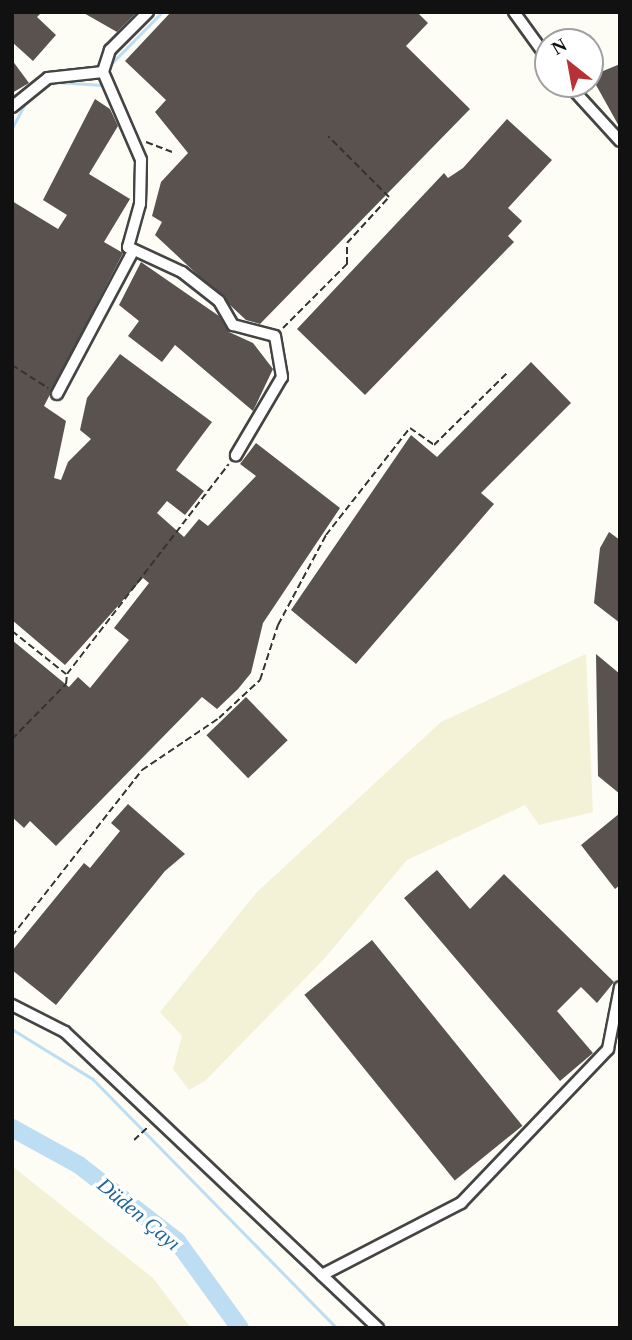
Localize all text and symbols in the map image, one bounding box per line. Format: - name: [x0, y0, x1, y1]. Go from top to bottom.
- north arrow: [534, 28, 604, 98]
- text: N: [548, 34, 570, 59]
- water label: Düden Çayı: [92, 1172, 186, 1256]

